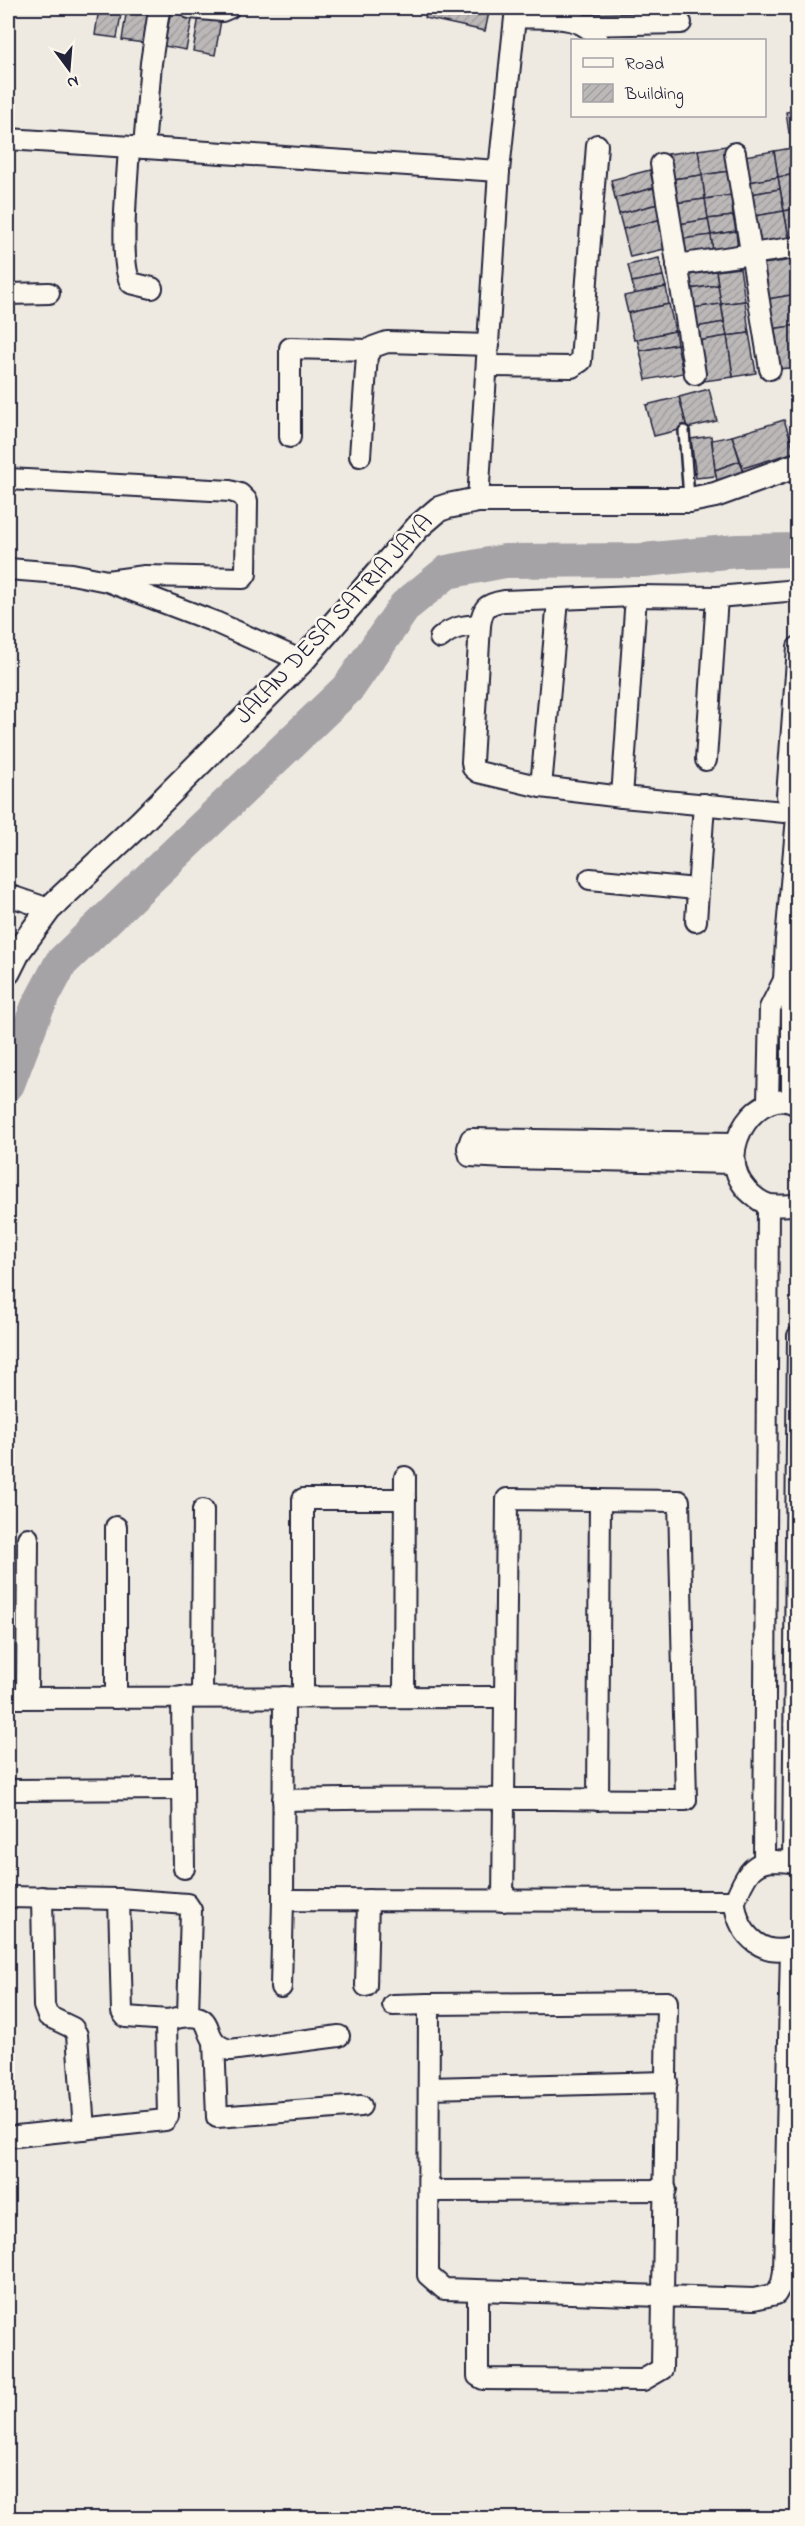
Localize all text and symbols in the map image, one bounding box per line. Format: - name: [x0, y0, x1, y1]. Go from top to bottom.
- north arrow: [39, 39, 99, 99]
- legend: [571, 39, 766, 117]
- text: Road: [625, 52, 664, 78]
- text: N: [64, 68, 81, 95]
- text: Building: [624, 82, 684, 109]
- street label: JALAN DESA SATRIA JAYA: [228, 507, 442, 733]

